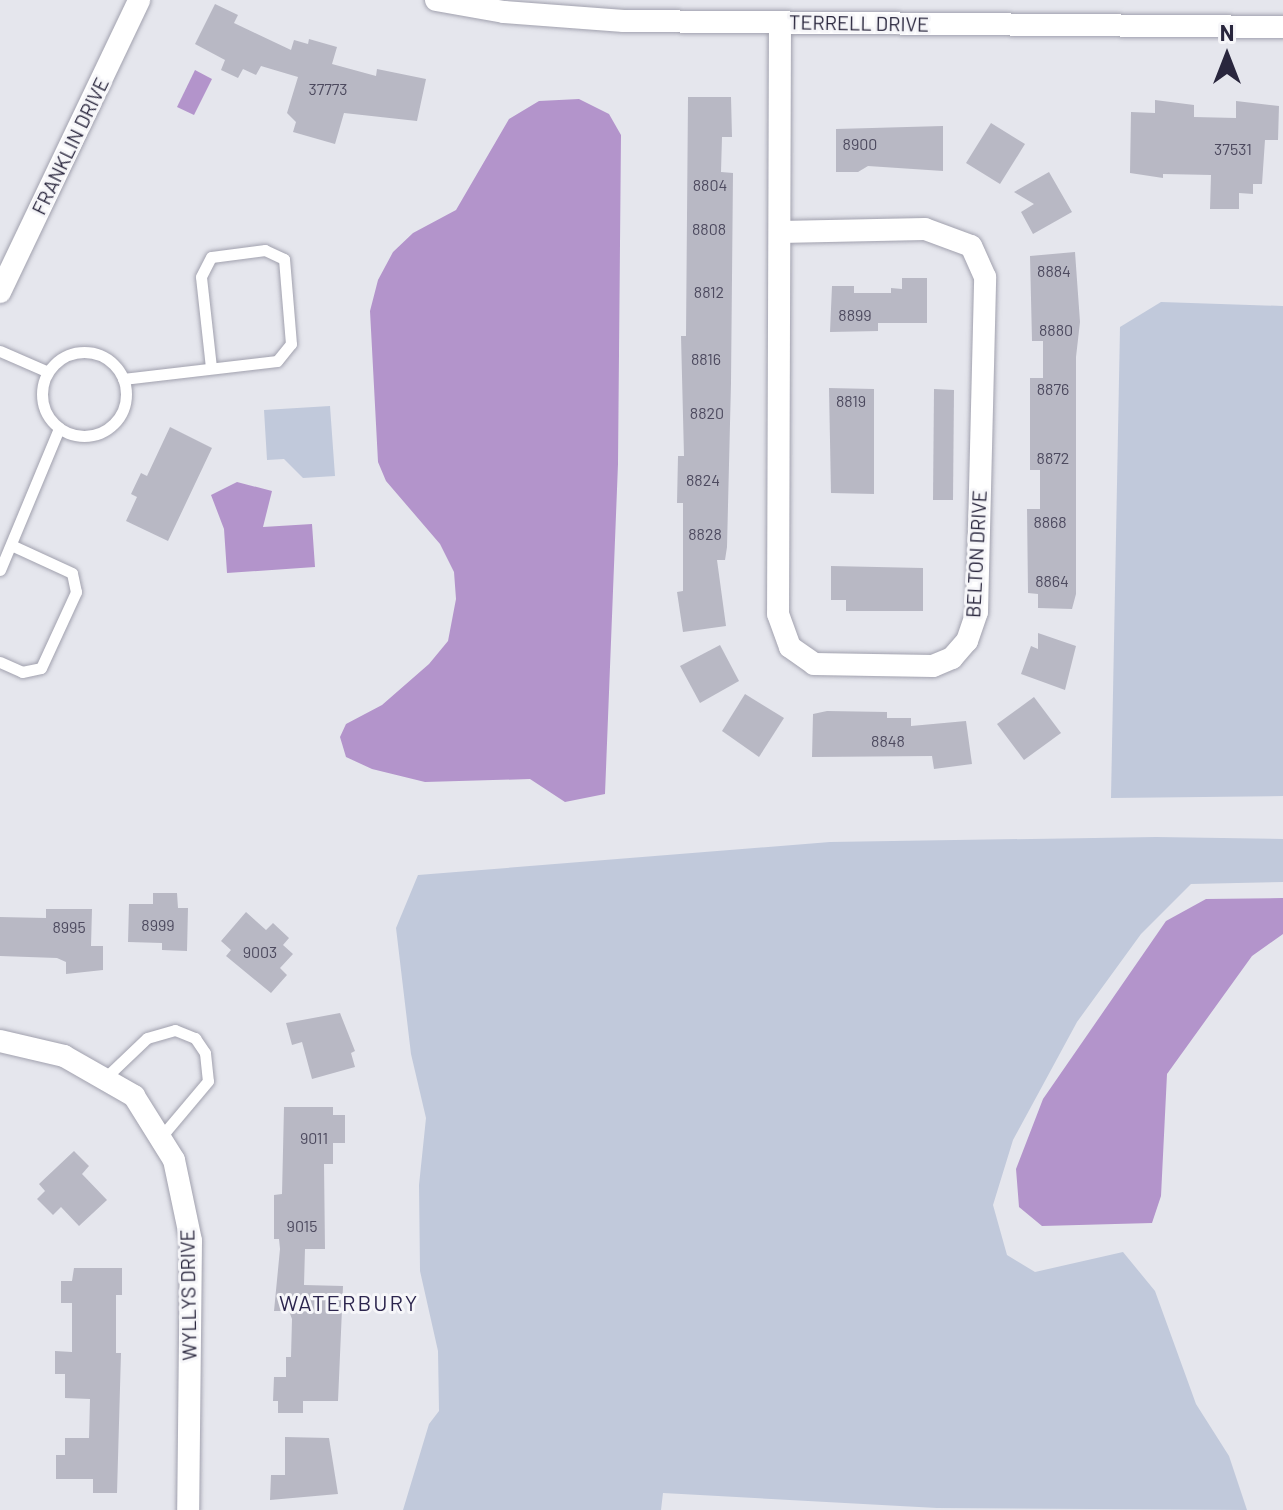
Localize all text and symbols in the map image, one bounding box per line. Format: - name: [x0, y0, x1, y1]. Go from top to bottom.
- street label: TERRELL DRIVE: [789, 10, 929, 36]
- north arrow: [1187, 16, 1267, 96]
- text: N: [1220, 19, 1234, 45]
- street label: FRANKLIN DRIVE: [26, 73, 114, 219]
- house number: 37773: [308, 79, 348, 99]
- house number: 8900: [843, 134, 877, 154]
- house number: 37531: [1214, 139, 1252, 159]
- house number: 8804: [693, 175, 727, 195]
- house number: 8808: [692, 219, 726, 239]
- house number: 8884: [1037, 261, 1071, 281]
- house number: 8812: [694, 282, 724, 302]
- house number: 8899: [838, 305, 872, 325]
- house number: 8880: [1039, 320, 1073, 340]
- house number: 8816: [691, 349, 721, 369]
- house number: 8876: [1037, 379, 1069, 399]
- house number: 8819: [836, 391, 866, 411]
- house number: 8820: [690, 403, 724, 423]
- house number: 8872: [1037, 448, 1069, 468]
- house number: 8824: [686, 470, 720, 490]
- street label: BELTON DRIVE: [961, 489, 991, 619]
- house number: 8868: [1033, 512, 1067, 532]
- house number: 8828: [688, 524, 722, 544]
- house number: 8864: [1035, 571, 1069, 591]
- house number: 8848: [871, 731, 905, 751]
- house number: 8999: [141, 915, 175, 935]
- house number: 8995: [52, 917, 86, 937]
- house number: 9003: [243, 942, 277, 962]
- house number: 9011: [300, 1128, 328, 1148]
- house number: 9015: [287, 1216, 317, 1236]
- street label: WYLLYS DRIVE: [175, 1229, 201, 1361]
- district label: WATERBURY: [279, 1290, 419, 1316]

